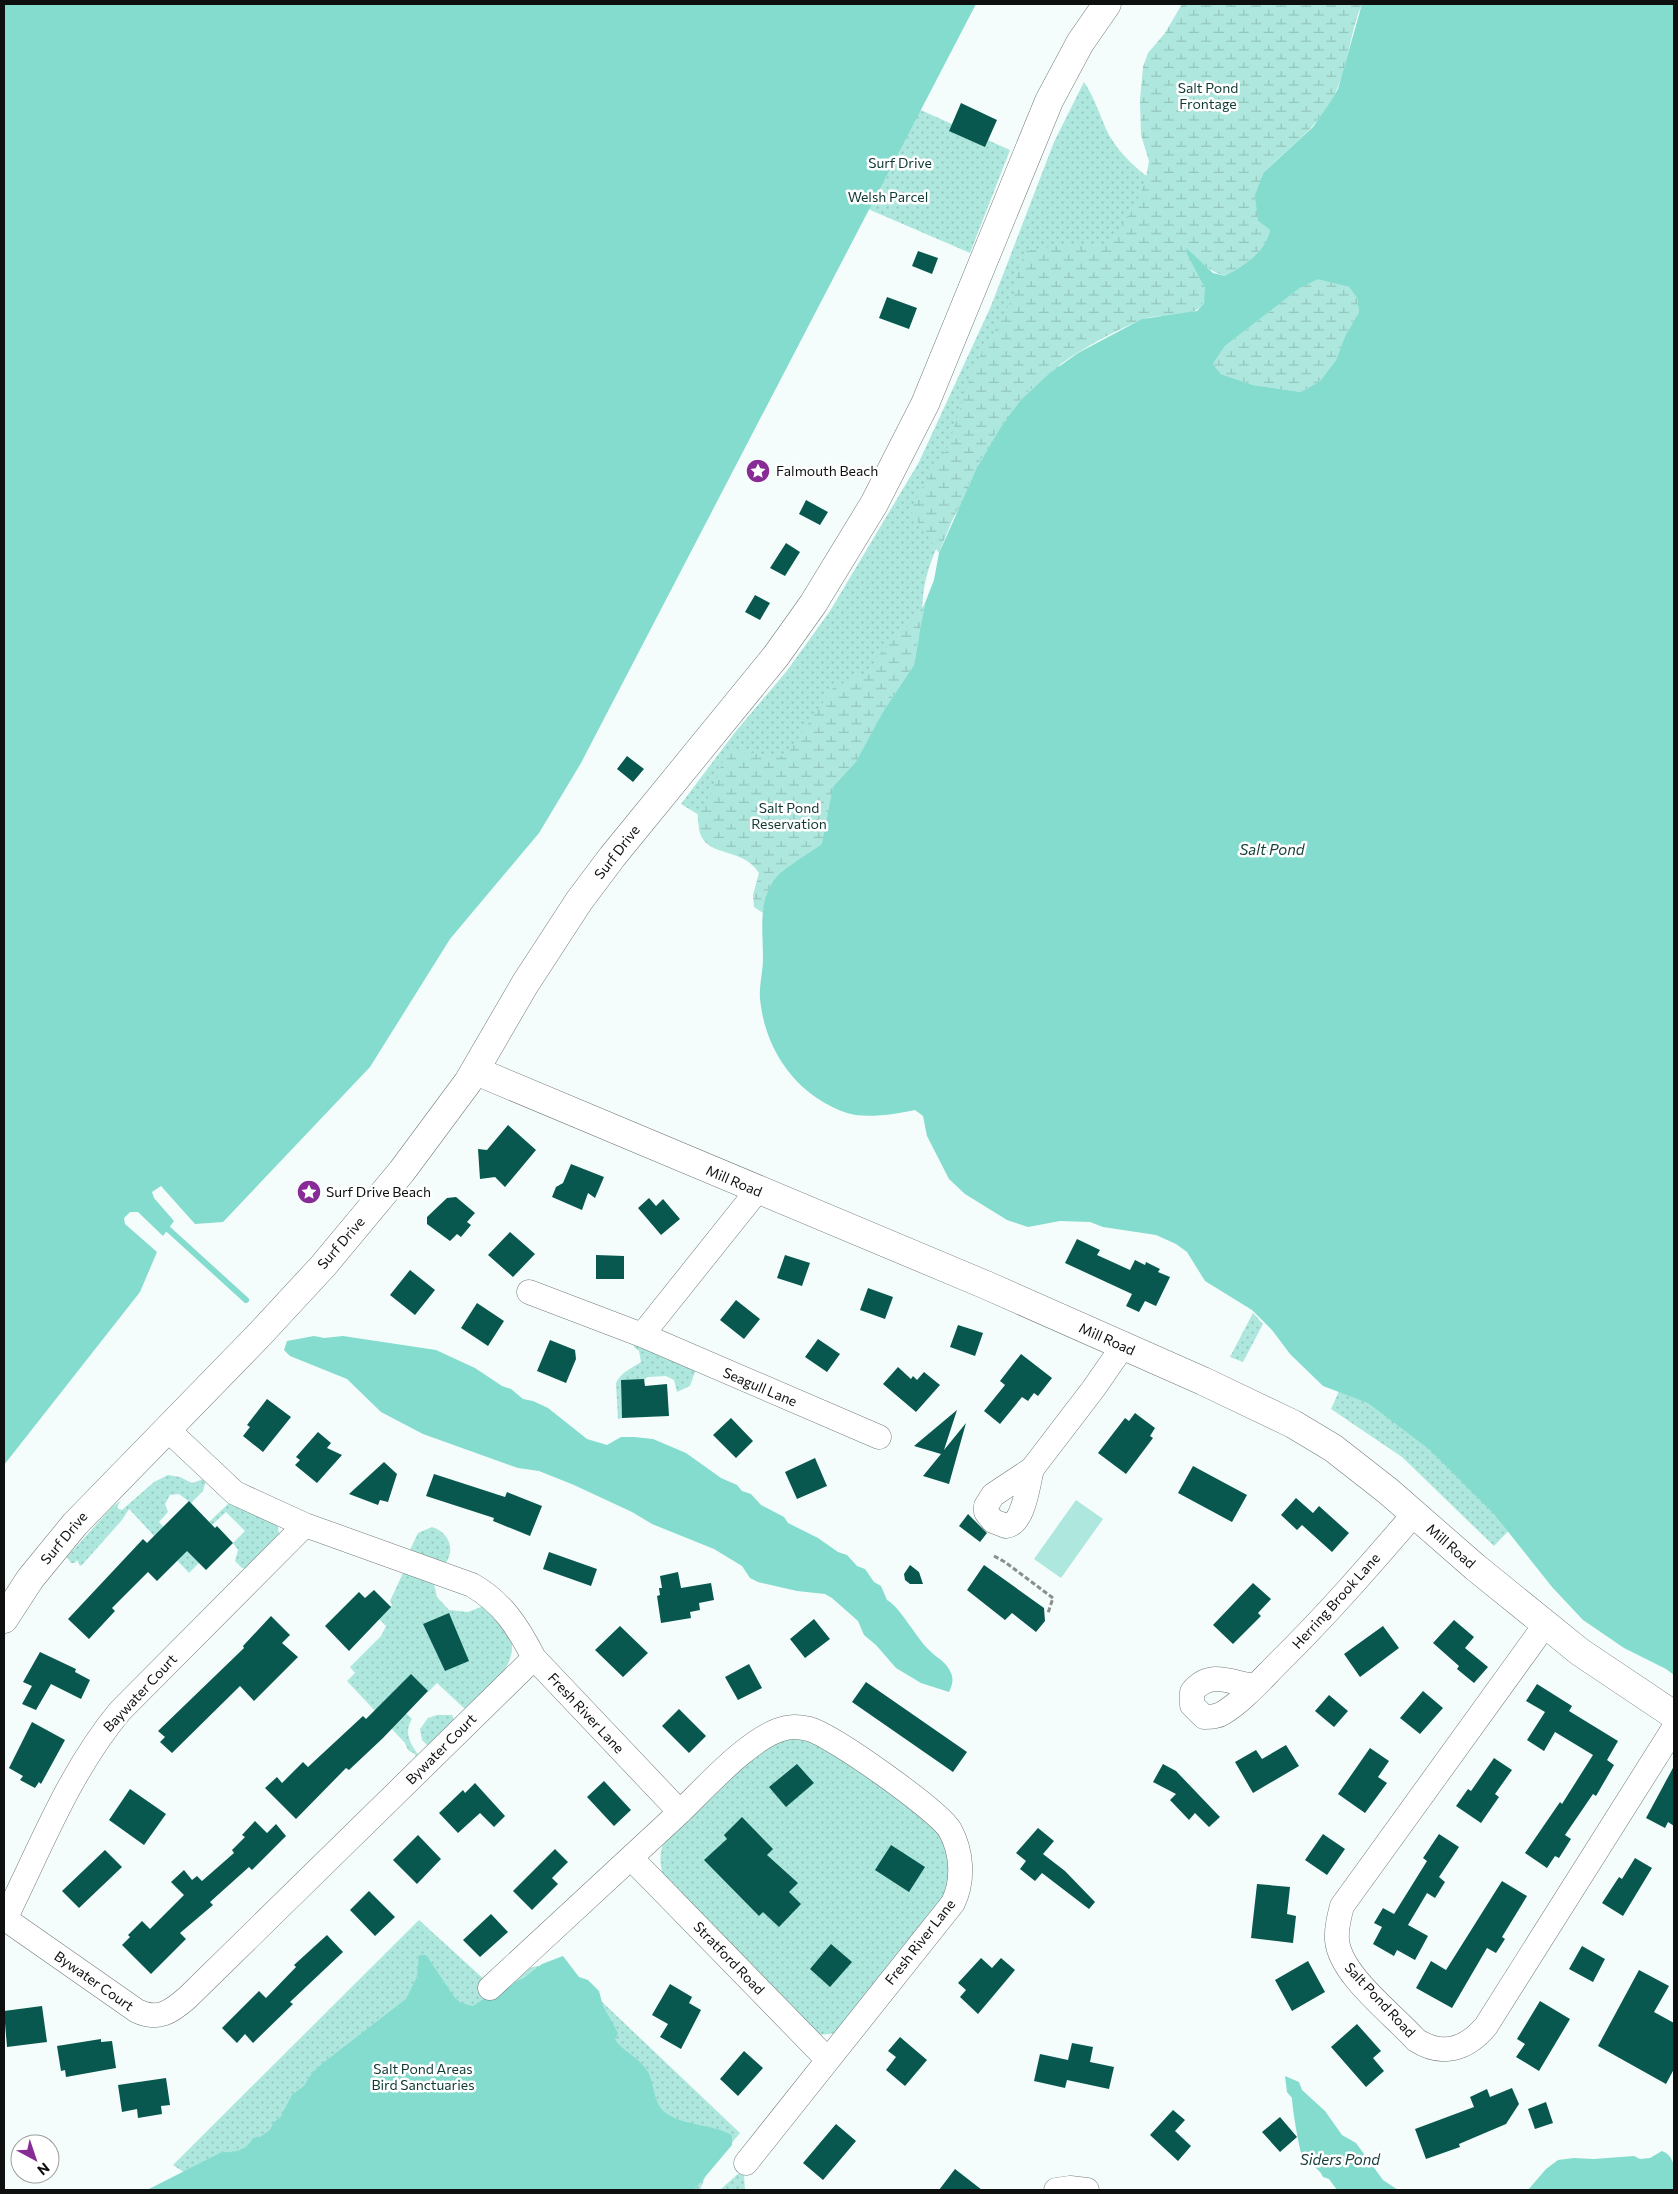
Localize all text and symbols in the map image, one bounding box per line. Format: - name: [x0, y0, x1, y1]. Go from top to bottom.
- park label: Salt Pond Frontage: [1178, 79, 1238, 112]
- park label: Surf Drive: [868, 154, 932, 171]
- park label: Welsh Parcel: [848, 188, 928, 205]
- place icon: Falmouth Beach: [745, 458, 771, 484]
- place label: Falmouth Beach: [776, 462, 878, 479]
- park label: Salt Pond Reservation: [751, 799, 827, 832]
- street label: Surf Drive: [590, 821, 643, 882]
- water label: Salt Pond: [1240, 840, 1306, 858]
- street label: Mill Road: [703, 1161, 765, 1200]
- place icon: Surf Drive Beach: [296, 1179, 322, 1205]
- place label: Surf Drive Beach: [326, 1183, 431, 1200]
- street label: Surf Drive: [313, 1213, 368, 1272]
- street label: Mill Road: [1077, 1319, 1138, 1358]
- street label: Seagull Lane: [721, 1363, 800, 1410]
- street label: Surf Drive: [37, 1508, 91, 1568]
- street label: Mill Road: [1423, 1520, 1479, 1572]
- street label: Herring Brook Lane: [1288, 1549, 1383, 1652]
- street label: Baywater Court: [99, 1650, 180, 1735]
- street label: Fresh River Lane: [545, 1669, 628, 1756]
- street label: Bywater Court: [402, 1710, 480, 1788]
- street label: Fresh River Lane: [881, 1896, 958, 1988]
- street label: Stratford Road: [690, 1918, 768, 1998]
- street label: Bywater Court: [51, 1947, 137, 2014]
- street label: Salt Pond Road: [1341, 1959, 1419, 2041]
- park label: Salt Pond Areas Bird Sanctuaries: [371, 2060, 475, 2093]
- north arrow: [10, 2134, 60, 2184]
- water label: Siders Pond: [1300, 2150, 1381, 2168]
- text: N: [34, 2159, 53, 2179]

